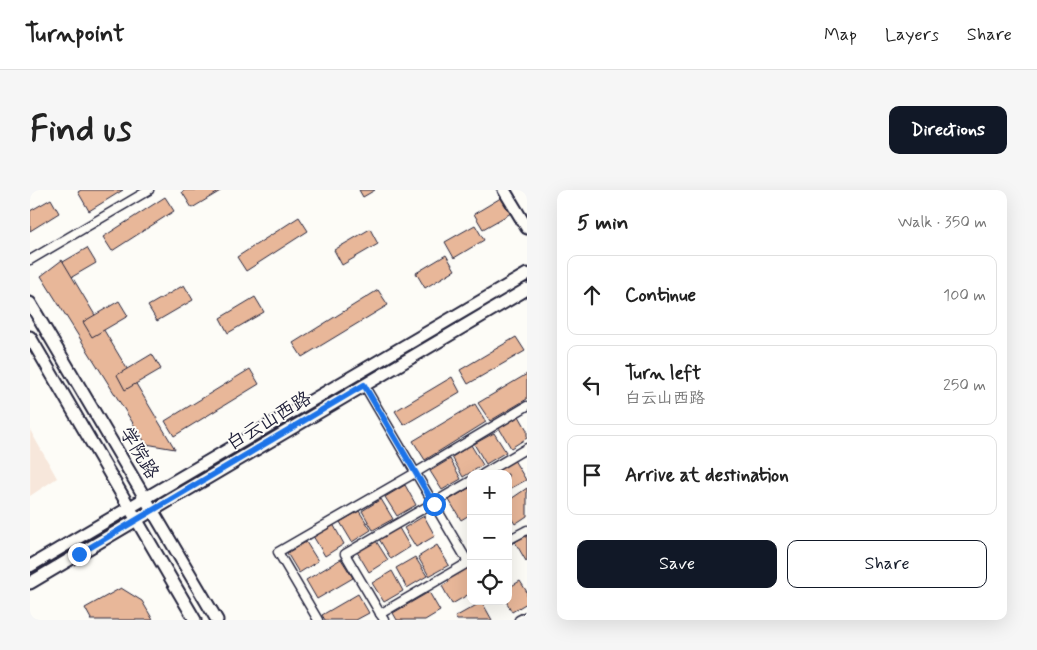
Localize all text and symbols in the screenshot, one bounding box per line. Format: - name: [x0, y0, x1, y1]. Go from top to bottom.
- text: Turnpoint: [25, 19, 125, 50]
- text: Map: [824, 23, 857, 47]
- text: Layers: [885, 23, 939, 47]
- text: Share: [967, 23, 1012, 47]
- button: Directions: [889, 106, 1007, 154]
- text: Find us: [30, 107, 132, 153]
- text: 5 min: [577, 209, 629, 237]
- text: Walk · 350 m: [898, 212, 987, 233]
- icon: ahead: [578, 281, 606, 309]
- text: Continue: [625, 283, 696, 308]
- text: 100 m: [943, 285, 986, 306]
- text: Turn left: [625, 361, 701, 386]
- icon: left: [578, 371, 606, 399]
- text: 250 m: [943, 375, 986, 396]
- street label: 白云山西路: [222, 386, 316, 456]
- text: 白云山西路: [625, 388, 705, 409]
- street label: 学院路: [114, 422, 164, 484]
- icon: arrive: [578, 461, 606, 489]
- text: Arrive at destination: [625, 463, 789, 488]
- map controls: [467, 470, 512, 605]
- button: +: [467, 470, 512, 515]
- route start: [423, 493, 446, 516]
- button: −: [467, 515, 512, 560]
- button: Save: [577, 540, 777, 588]
- button: Share: [787, 540, 987, 588]
- route end: [68, 543, 91, 566]
- button: locate: [467, 560, 512, 605]

